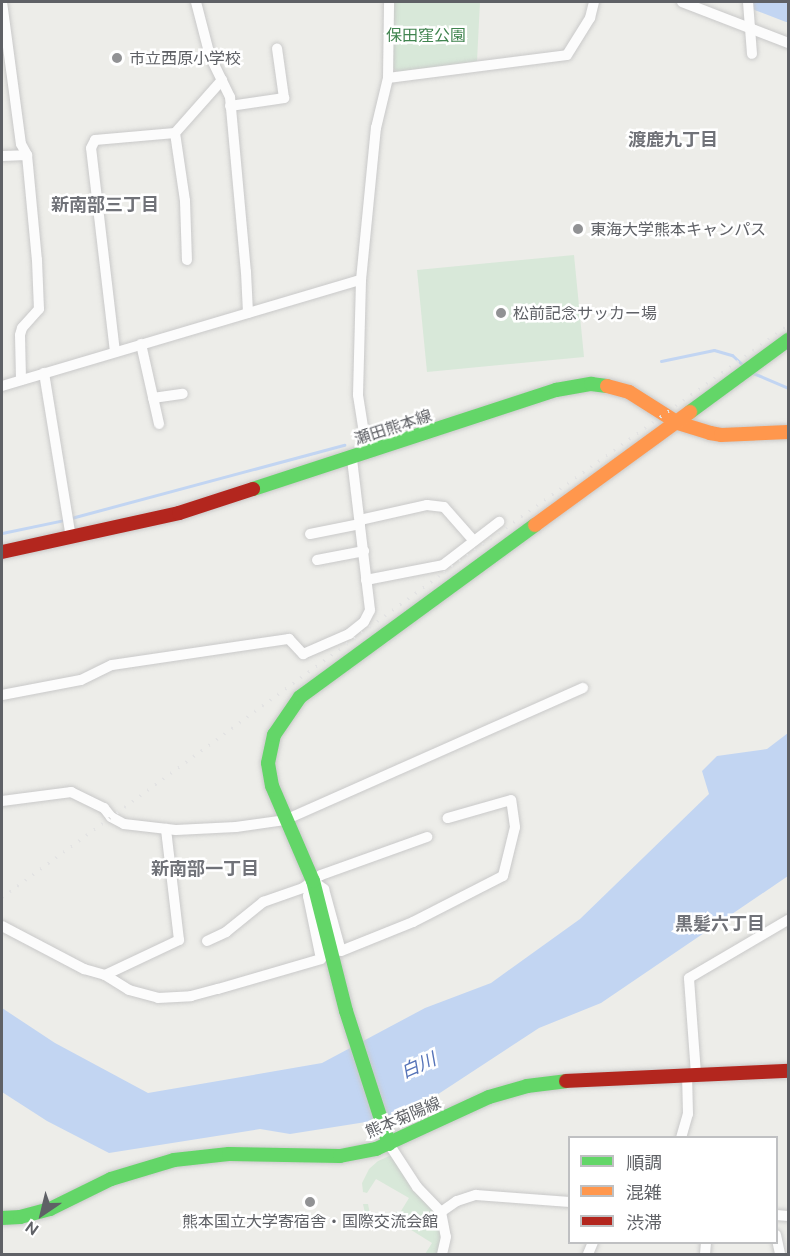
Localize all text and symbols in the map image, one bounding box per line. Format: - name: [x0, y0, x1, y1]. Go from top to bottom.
- park label: 保田窪公園: [386, 25, 466, 45]
- place label: 市立西原小学校: [129, 48, 241, 68]
- marker: 市立西原小学校: [110, 51, 124, 65]
- district label: 渡鹿九丁目: [628, 128, 718, 150]
- district label: 新南部三丁目: [51, 193, 159, 215]
- place label: 東海大学熊本キャンパス: [590, 219, 766, 239]
- marker: 東海大学熊本キャンパス: [571, 222, 585, 236]
- place label: 松前記念サッカー場: [513, 303, 657, 323]
- marker: 松前記念サッカー場: [494, 306, 508, 320]
- street label: 瀬田熊本線: [352, 406, 434, 448]
- district label: 新南部一丁目: [151, 857, 259, 879]
- district label: 黒髪六丁目: [675, 912, 765, 934]
- water label: 白川: [397, 1048, 439, 1082]
- street label: 熊本菊陽線: [362, 1093, 444, 1141]
- legend: [568, 1136, 778, 1244]
- text: 順調: [626, 1152, 662, 1172]
- text: 混雑: [626, 1182, 662, 1202]
- north arrow: [12, 1184, 72, 1244]
- marker: 熊本国立大学寄宿舎・国際交流会館: [303, 1195, 317, 1209]
- place label: 熊本国立大学寄宿舎・国際交流会館: [182, 1211, 438, 1231]
- text: 渋滞: [626, 1212, 662, 1232]
- text: N: [22, 1218, 42, 1240]

